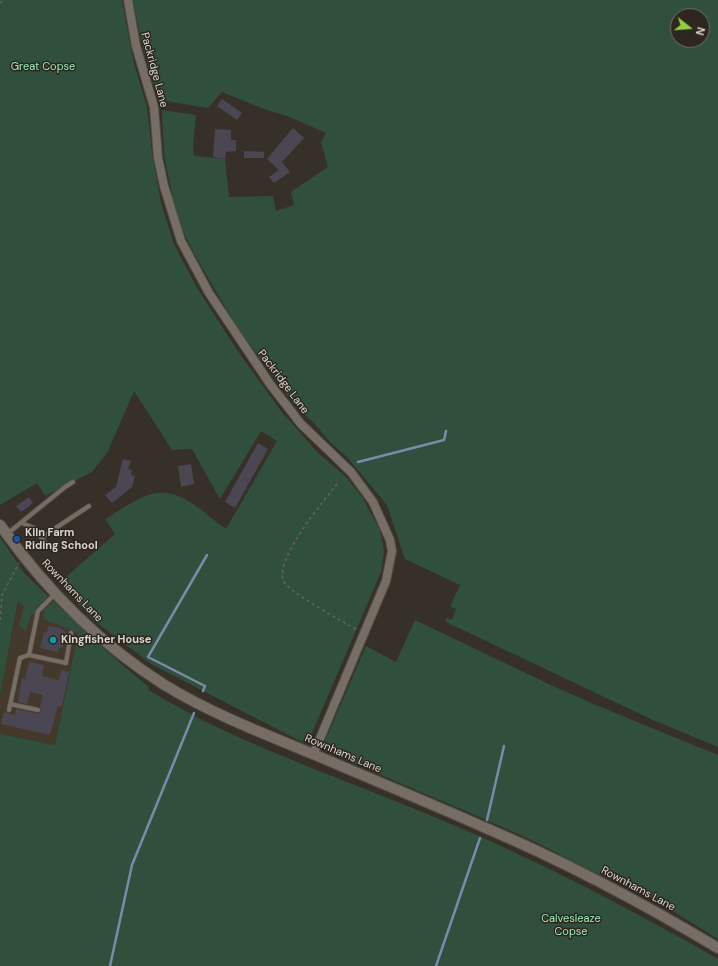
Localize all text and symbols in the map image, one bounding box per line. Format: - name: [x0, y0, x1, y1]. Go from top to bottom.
- north arrow: [670, 8, 710, 48]
- text: N: [693, 25, 708, 37]
- street label: Packridge Lane: [138, 31, 170, 109]
- park label: Great Copse: [11, 60, 75, 74]
- street label: Packridge Lane: [255, 347, 311, 417]
- place label: Kiln Farm Riding School: [25, 526, 98, 552]
- marker: Kiln Farm Riding School: [12, 534, 22, 544]
- street label: Rownhams Lane: [39, 557, 105, 625]
- place label: Kingfisher House: [61, 633, 151, 647]
- marker: Kingfisher House: [48, 635, 58, 645]
- street label: Rownhams Lane: [303, 732, 383, 776]
- street label: Rownhams Lane: [599, 864, 677, 914]
- park label: Calvesleaze Copse: [541, 912, 601, 938]

